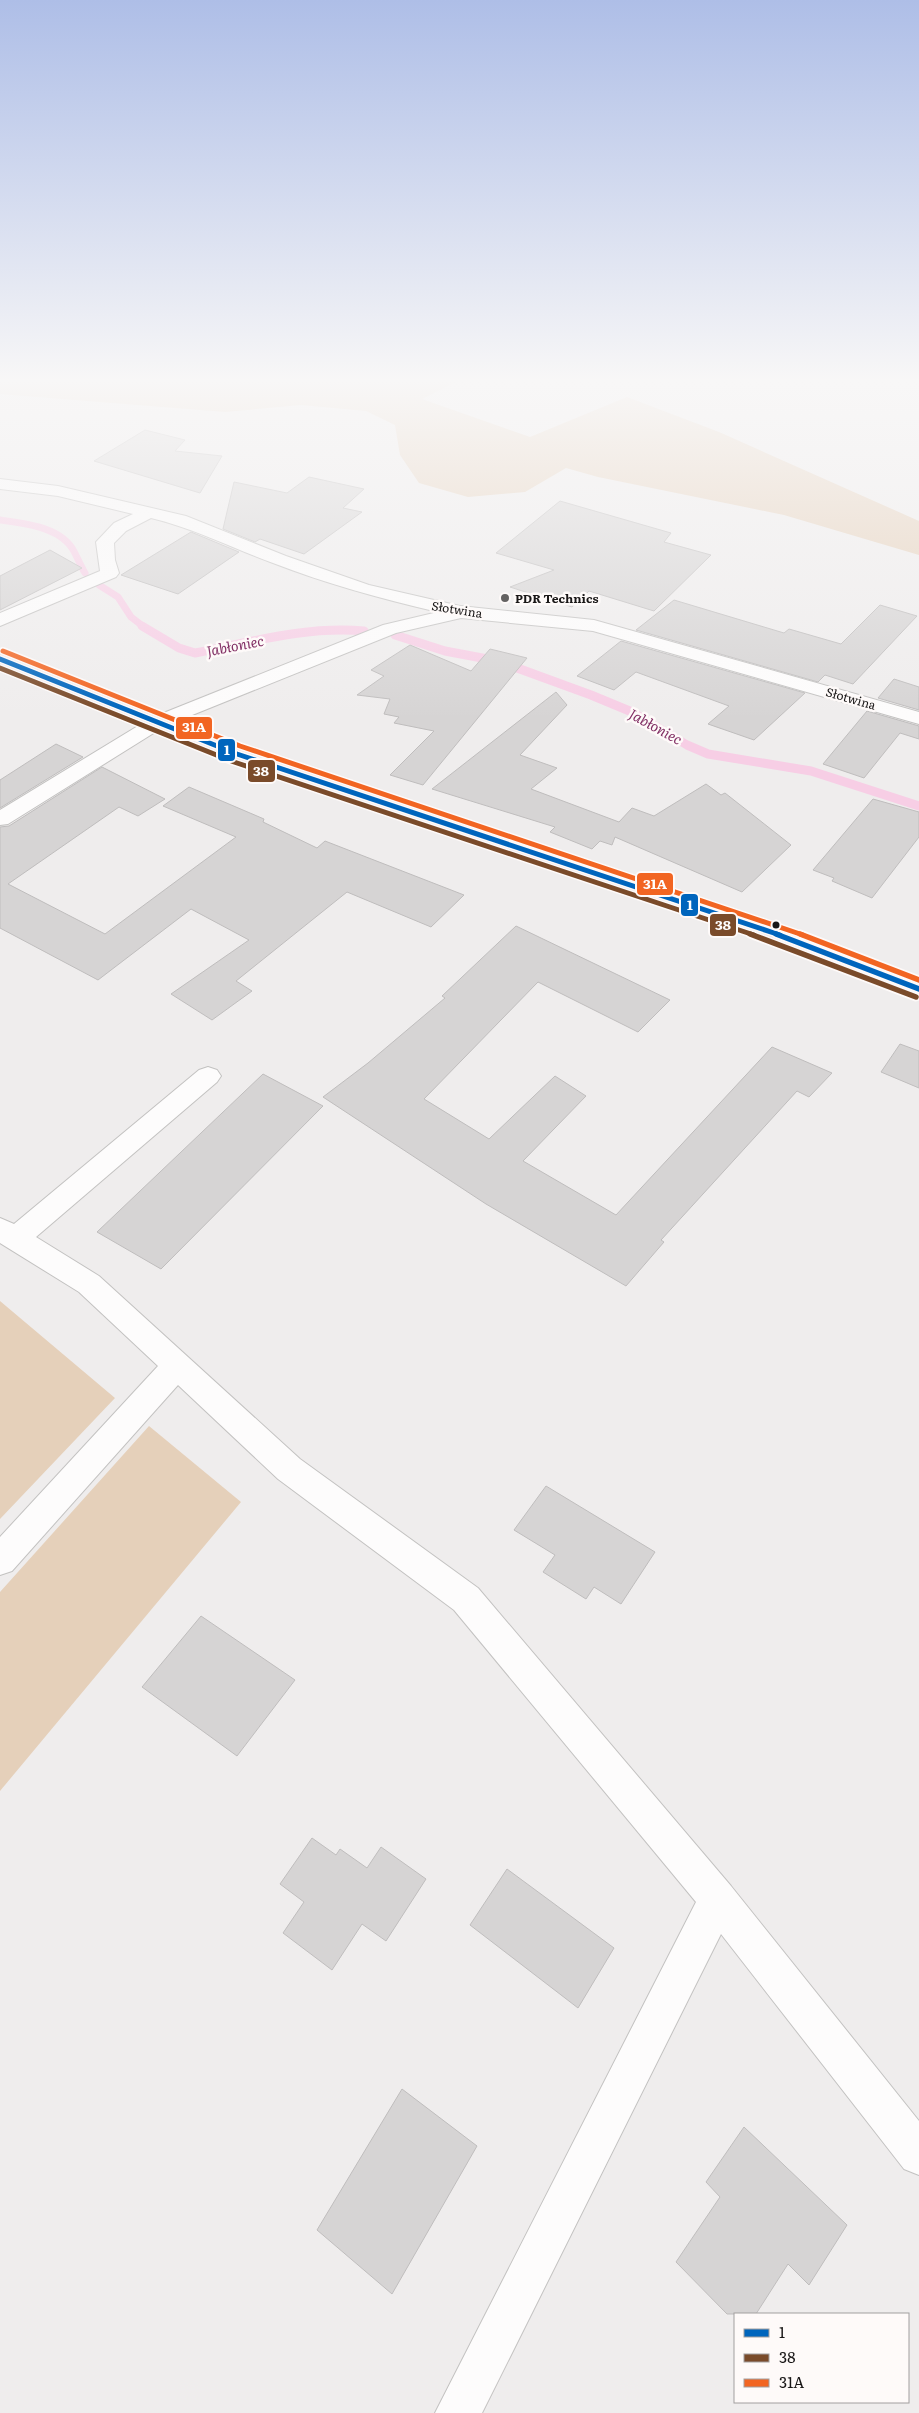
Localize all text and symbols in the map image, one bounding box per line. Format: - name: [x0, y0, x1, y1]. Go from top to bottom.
- place label: PDR Technics: [515, 589, 598, 607]
- marker: PDR Technics: [499, 592, 511, 604]
- street label: Słotwina: [430, 596, 484, 622]
- water label: Jabłoniec: [205, 630, 266, 660]
- street label: Słotwina: [824, 682, 879, 714]
- water label: Jabłoniec: [626, 703, 686, 749]
- line badge: 31A: [175, 716, 213, 740]
- text: 31A: [182, 716, 207, 736]
- line badge: 1: [217, 738, 236, 762]
- text: 1: [224, 739, 230, 759]
- line badge: 38: [247, 759, 276, 783]
- text: 38: [253, 760, 269, 780]
- line badge: 31A: [636, 872, 674, 896]
- text: 31A: [643, 873, 668, 893]
- line badge: 1: [680, 893, 699, 917]
- text: 1: [687, 894, 693, 914]
- line badge: 38: [709, 913, 737, 937]
- text: 38: [715, 914, 731, 934]
- unlabelled marker: [771, 920, 781, 930]
- legend: [734, 2313, 909, 2403]
- text: 1: [779, 2320, 785, 2343]
- text: 38: [779, 2345, 795, 2368]
- text: 31A: [779, 2370, 804, 2393]

